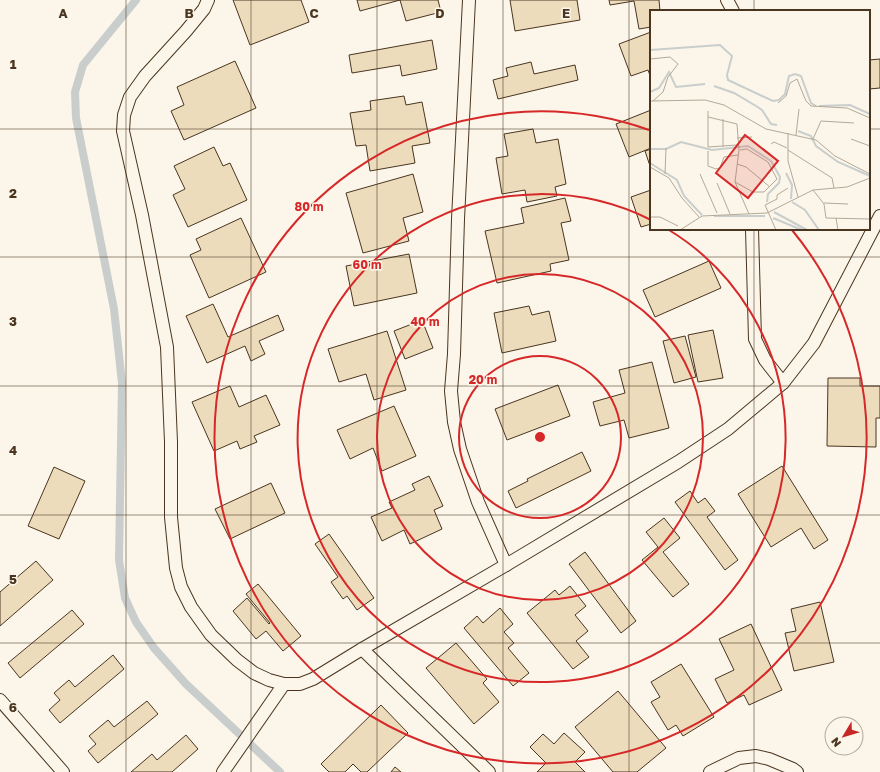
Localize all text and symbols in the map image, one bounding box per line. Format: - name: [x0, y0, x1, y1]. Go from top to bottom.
- text: A: [58, 5, 68, 21]
- text: B: [184, 5, 194, 21]
- text: C: [309, 5, 319, 21]
- text: D: [435, 5, 445, 21]
- text: E: [562, 5, 570, 21]
- inset map: [650, 10, 870, 230]
- text: 1: [10, 56, 17, 72]
- text: 2: [9, 185, 17, 201]
- text: 80 m: [295, 199, 323, 214]
- text: 60 m: [353, 257, 381, 272]
- text: 3: [9, 313, 17, 329]
- text: 40 m: [411, 314, 439, 329]
- text: 20 m: [469, 372, 497, 387]
- centre of rings: [533, 430, 547, 444]
- text: 4: [9, 442, 17, 458]
- text: 5: [9, 571, 17, 587]
- text: 6: [9, 699, 17, 715]
- north arrow: [824, 716, 864, 756]
- text: N: [828, 735, 843, 750]

